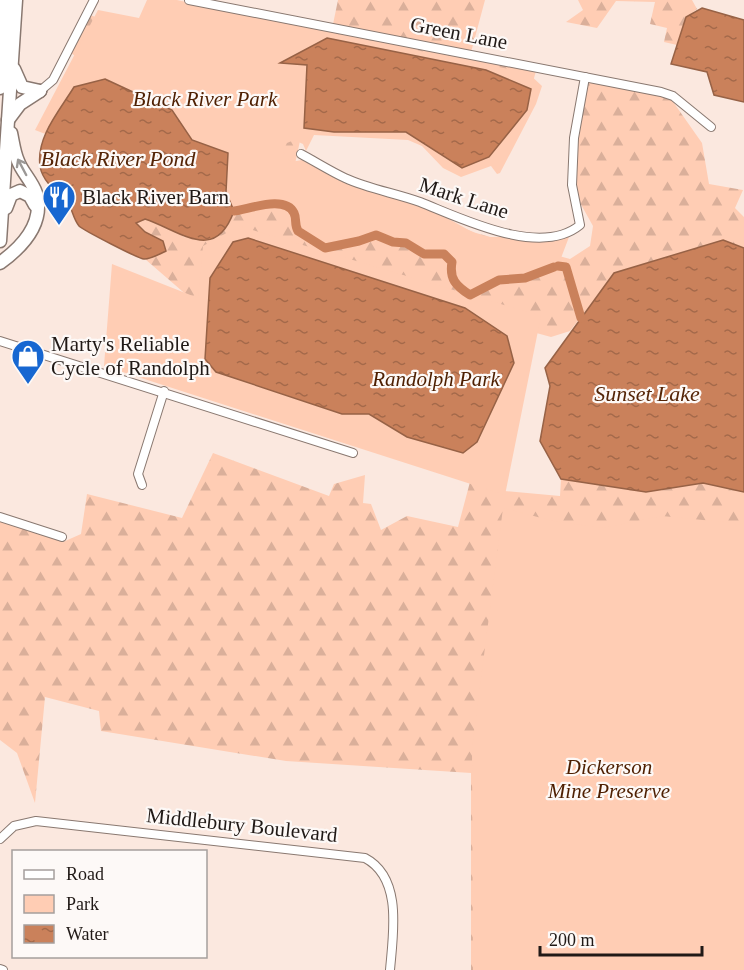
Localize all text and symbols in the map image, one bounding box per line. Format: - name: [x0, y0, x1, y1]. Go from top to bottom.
- street label: Green Lane: [408, 12, 510, 54]
- park label: Black River Park: [133, 87, 278, 111]
- water label: Black River Pond: [40, 146, 197, 171]
- one-way arrow: [16, 159, 28, 176]
- street label: Mark Lane: [416, 172, 512, 224]
- restaurant icon: Black River Barn: [41, 179, 77, 226]
- place label: Black River Barn: [82, 185, 229, 209]
- place label: Marty's Reliable Cycle of Randolph: [51, 332, 210, 380]
- shop icon: Marty's Reliable Cycle of Randolph: [10, 338, 46, 385]
- park label: Randolph Park: [371, 367, 501, 391]
- water label: Sunset Lake: [594, 381, 700, 406]
- park label: Dickerson Mine Preserve: [547, 755, 670, 803]
- street label: Middlebury Boulevard: [145, 803, 339, 847]
- legend: [12, 850, 207, 958]
- text: Road: [66, 864, 104, 884]
- text: Park: [66, 894, 99, 914]
- scale bar: [540, 919, 702, 957]
- text: Water: [66, 924, 109, 944]
- text: 200 m: [549, 930, 595, 950]

